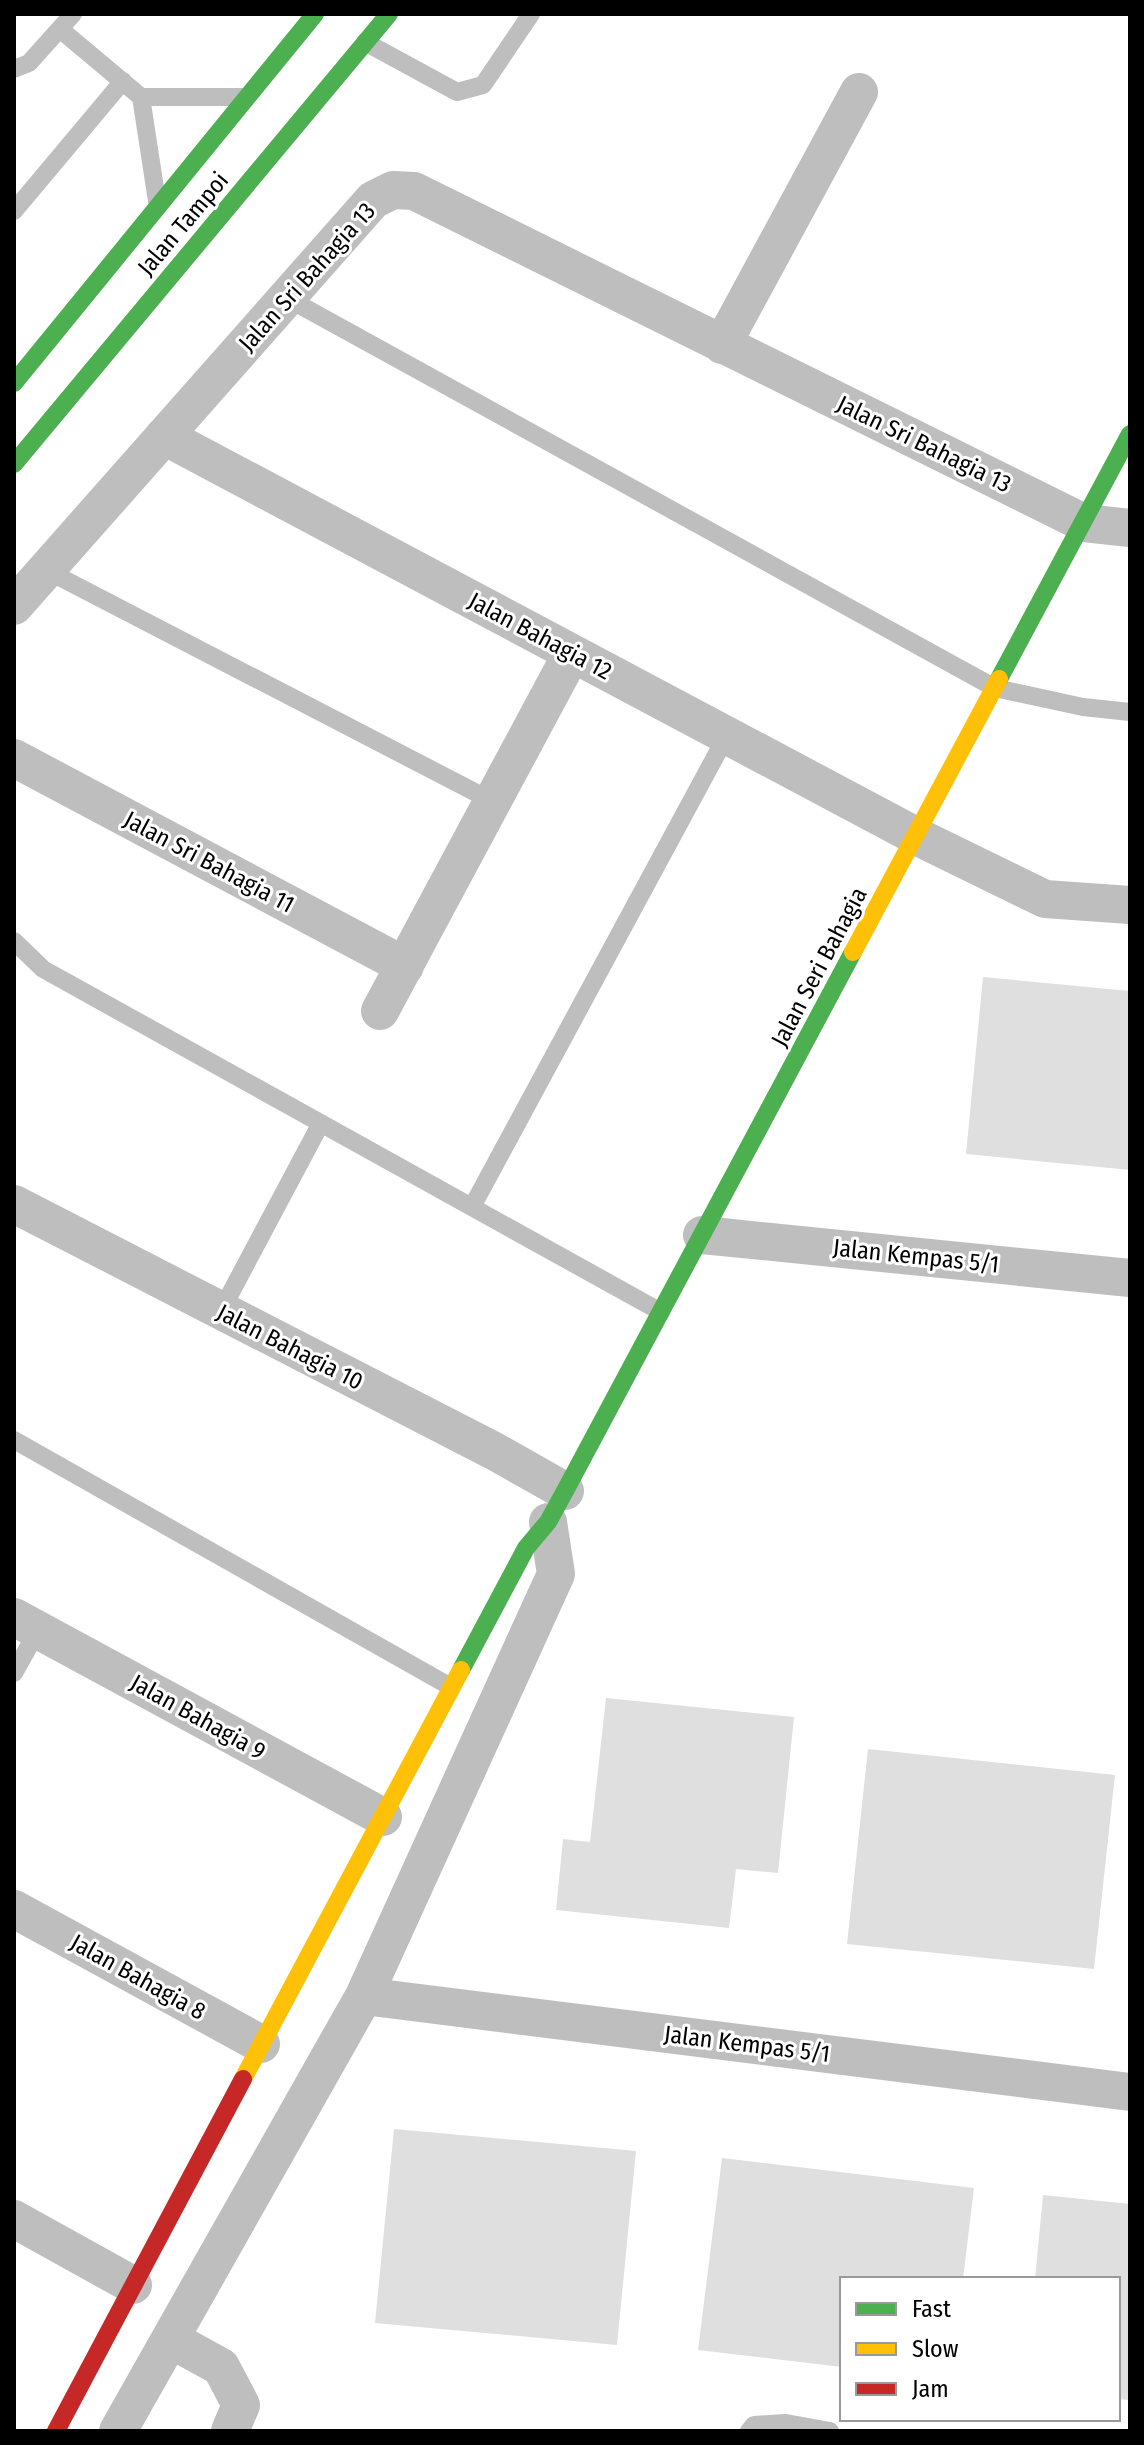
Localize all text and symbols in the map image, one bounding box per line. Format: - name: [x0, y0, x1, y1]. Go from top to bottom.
- street label: Jalan Tampoi: [132, 167, 234, 281]
- street label: Jalan Sri Bahagia 13: [233, 197, 381, 357]
- street label: Jalan Sri Bahagia 13: [832, 390, 1016, 498]
- street label: Jalan Bahagia 12: [464, 587, 616, 685]
- street label: Jalan Sri Bahagia 11: [119, 805, 299, 919]
- street label: Jalan Seri Bahagia: [765, 883, 873, 1051]
- street label: Jalan Kempas 5/1: [832, 1233, 1000, 1279]
- street label: Jalan Bahagia 10: [212, 1298, 368, 1396]
- street label: Jalan Bahagia 9: [126, 1668, 270, 1766]
- street label: Jalan Bahagia 8: [66, 1928, 210, 2026]
- street label: Jalan Kempas 5/1: [663, 2020, 831, 2068]
- legend: [840, 2277, 1120, 2421]
- text: Fast: [912, 2295, 951, 2323]
- text: Slow: [912, 2335, 959, 2363]
- text: Jam: [912, 2375, 949, 2403]

